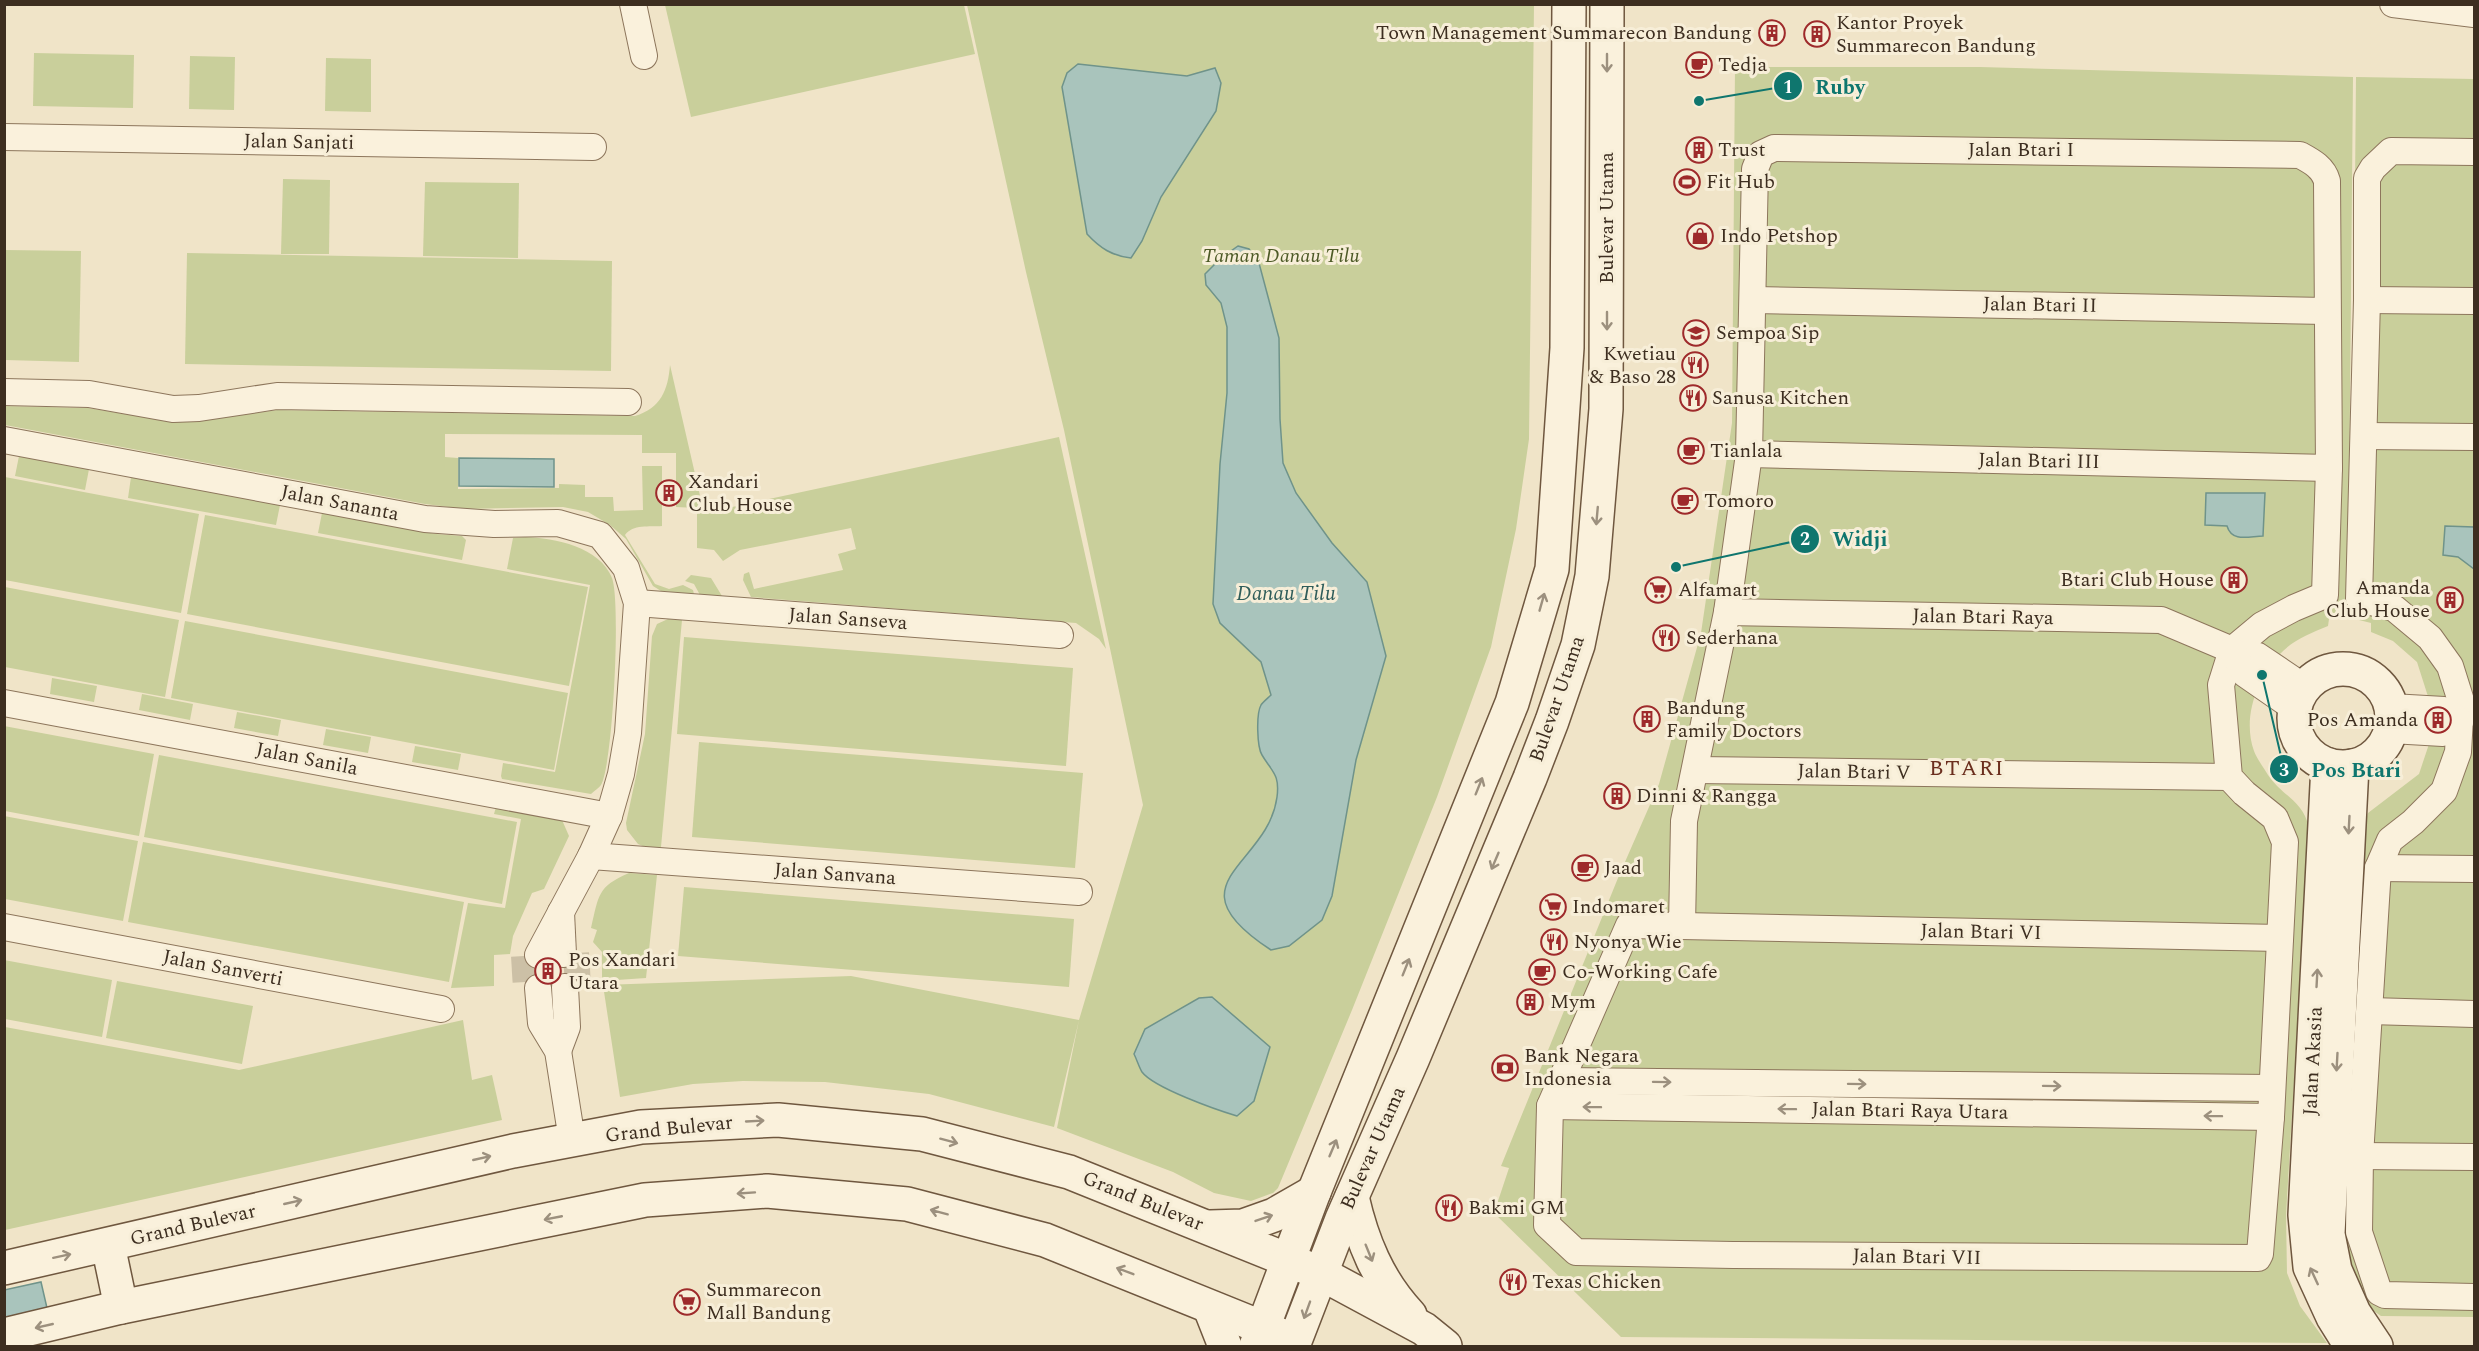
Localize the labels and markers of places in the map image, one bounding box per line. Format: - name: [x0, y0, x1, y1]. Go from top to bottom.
- place label: Kantor Proyek Summarecon Bandung: [1836, 8, 2036, 61]
- place label: Town Management Summarecon Bandung: [1376, 18, 1752, 48]
- building icon: Town Management Summarecon Bandung: [1757, 18, 1787, 48]
- building icon: Kantor Proyek Summarecon Bandung: [1802, 19, 1832, 49]
- cafe icon: Tedja: [1684, 50, 1714, 80]
- place label: Tedja: [1718, 50, 1768, 80]
- callout: Ruby: [1773, 67, 1877, 106]
- building icon: Trust: [1684, 135, 1714, 165]
- place label: Trust: [1718, 135, 1766, 165]
- sports icon: Fit Hub: [1672, 167, 1702, 197]
- place label: Fit Hub: [1706, 167, 1775, 197]
- shop icon: Indo Petshop: [1685, 221, 1715, 251]
- place label: Indo Petshop: [1720, 221, 1838, 251]
- school or university icon: Sempoa Sip: [1681, 318, 1711, 348]
- place label: Sempoa Sip: [1716, 318, 1819, 348]
- place label: Kwetiau & Baso 28: [1590, 339, 1676, 392]
- restaurant icon: Kwetiau & Baso 28: [1680, 350, 1710, 380]
- restaurant icon: Sanusa Kitchen: [1678, 383, 1708, 413]
- place label: Sanusa Kitchen: [1712, 383, 1849, 413]
- cafe icon: Tianlala: [1676, 436, 1706, 466]
- place label: Tianlala: [1710, 436, 1783, 466]
- place label: Xandari Club House: [688, 467, 792, 520]
- building icon: Xandari Club House: [654, 478, 684, 508]
- cafe icon: Tomoro: [1670, 486, 1700, 516]
- place label: Tomoro: [1704, 486, 1774, 516]
- callout: Widji: [1790, 519, 1899, 558]
- place label: Btari Club House: [2060, 565, 2214, 595]
- building icon: Btari Club House: [2219, 565, 2249, 595]
- place label: Amanda Club House: [2326, 573, 2430, 626]
- supermarket icon: Alfamart: [1643, 575, 1673, 605]
- place label: Alfamart: [1678, 575, 1757, 605]
- building icon: Amanda Club House: [2435, 585, 2465, 615]
- restaurant icon: Sederhana: [1651, 623, 1681, 653]
- place label: Sederhana: [1686, 623, 1778, 653]
- place label: Bandung Family Doctors: [1666, 693, 1802, 746]
- building icon: Bandung Family Doctors: [1632, 704, 1662, 734]
- place label: Pos Amanda: [2307, 705, 2418, 735]
- building icon: Pos Amanda: [2423, 705, 2453, 735]
- callout: Pos Btari: [2269, 750, 2413, 789]
- building icon: Dinni & Rangga: [1602, 781, 1632, 811]
- place label: Dinni & Rangga: [1636, 781, 1777, 811]
- cafe icon: Jaad: [1570, 853, 1600, 883]
- place label: Jaad: [1604, 853, 1642, 883]
- supermarket icon: Indomaret: [1538, 892, 1568, 922]
- place label: Indomaret: [1572, 892, 1665, 922]
- restaurant icon: Nyonya Wie: [1539, 927, 1569, 957]
- place label: Nyonya Wie: [1574, 927, 1682, 957]
- place label: Pos Xandari Utara: [568, 945, 676, 998]
- building icon: Pos Xandari Utara: [533, 956, 563, 986]
- cafe icon: Co-Working Cafe: [1527, 957, 1557, 987]
- place label: Co-Working Cafe: [1562, 957, 1718, 987]
- building icon: Mym: [1515, 987, 1545, 1017]
- place label: Mym: [1550, 987, 1596, 1017]
- place label: Bank Negara Indonesia: [1524, 1041, 1639, 1094]
- bank icon: Bank Negara Indonesia: [1490, 1053, 1520, 1083]
- restaurant icon: Bakmi GM: [1434, 1193, 1464, 1223]
- place label: Bakmi GM: [1468, 1193, 1565, 1223]
- restaurant icon: Texas Chicken: [1498, 1267, 1528, 1297]
- place label: Texas Chicken: [1532, 1267, 1661, 1297]
- place label: Summarecon Mall Bandung: [706, 1275, 831, 1328]
- supermarket icon: Summarecon Mall Bandung: [672, 1287, 702, 1317]

